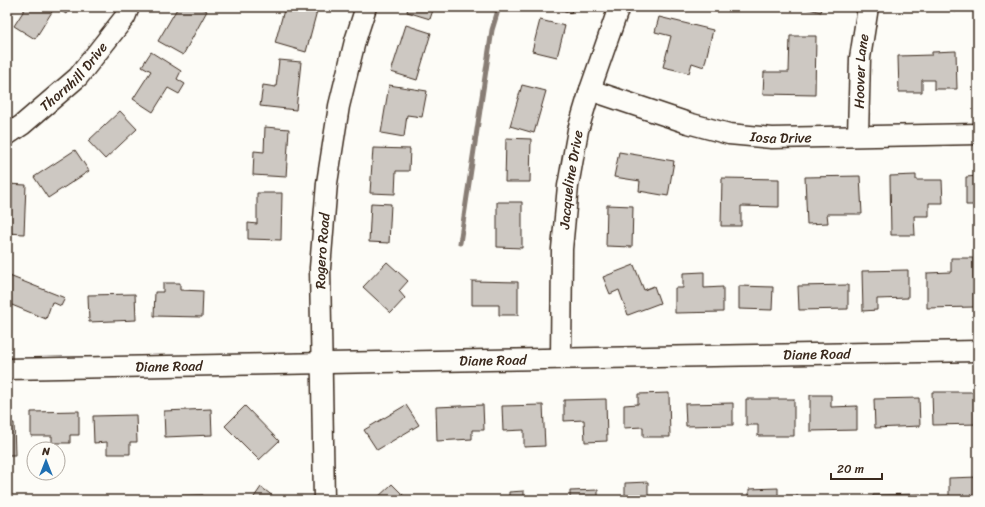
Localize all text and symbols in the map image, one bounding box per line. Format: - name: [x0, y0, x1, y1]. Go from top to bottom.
- street label: Hoover Lane: [847, 32, 877, 109]
- street label: Thornhill Drive: [34, 36, 114, 118]
- street label: Iosa Drive: [748, 124, 812, 151]
- street label: Jacqueline Drive: [552, 128, 591, 231]
- street label: Rogero Road: [308, 210, 338, 289]
- street label: Diane Road: [783, 341, 852, 368]
- street label: Diane Road: [459, 347, 528, 374]
- street label: Diane Road: [135, 353, 204, 380]
- north arrow: [26, 441, 66, 481]
- text: N: [41, 442, 50, 461]
- scale bar: [831, 455, 882, 481]
- text: 20 m: [837, 458, 864, 480]

